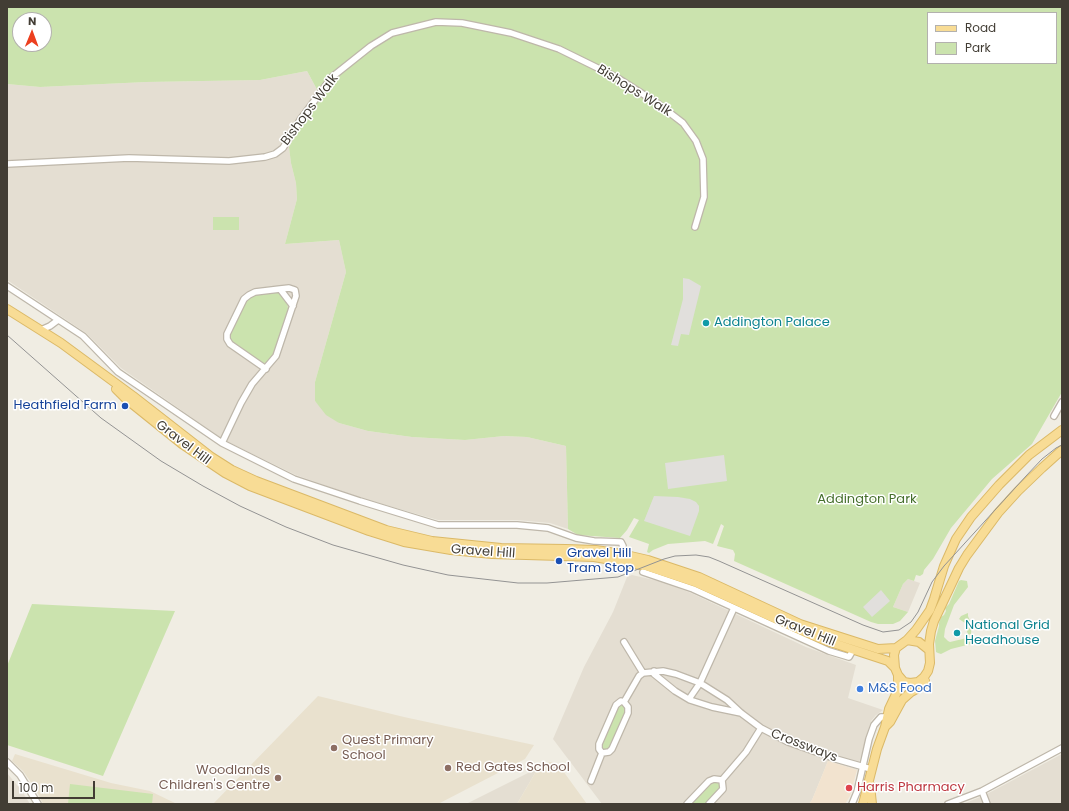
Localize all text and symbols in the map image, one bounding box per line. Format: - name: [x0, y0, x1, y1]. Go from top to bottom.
- north arrow: [12, 12, 52, 52]
- legend: [927, 12, 1057, 64]
- text: N: [28, 13, 36, 29]
- text: Road: [965, 19, 996, 36]
- text: Park: [965, 39, 991, 56]
- street label: Bishops Walk: [594, 62, 674, 120]
- street label: Bishops Walk: [278, 71, 342, 149]
- place label: Addington Palace: [714, 315, 830, 331]
- marker: Addington Palace: [701, 318, 711, 328]
- place label: Heathfield Farm: [14, 398, 117, 414]
- marker: Heathfield Farm: [120, 401, 130, 411]
- street label: Gravel Hill: [153, 417, 213, 469]
- park label: Addington Park: [817, 492, 917, 508]
- street label: Gravel Hill: [450, 542, 516, 562]
- place label: Gravel Hill Tram Stop: [567, 546, 634, 577]
- marker: Gravel Hill Tram Stop: [554, 556, 564, 566]
- street label: Gravel Hill: [772, 612, 838, 650]
- place label: National Grid Headhouse: [965, 618, 1050, 649]
- marker: National Grid Headhouse: [952, 628, 962, 638]
- place label: M&S Food: [868, 681, 932, 697]
- marker: M&S Food: [855, 684, 865, 694]
- street label: Crossways: [768, 726, 840, 766]
- place label: Quest Primary School: [342, 733, 434, 764]
- marker: Quest Primary School: [329, 743, 339, 753]
- place label: Red Gates School: [456, 760, 570, 776]
- place label: Woodlands Children's Centre: [159, 763, 270, 794]
- marker: Red Gates School: [443, 763, 453, 773]
- scale bar: [14, 773, 97, 799]
- marker: Woodlands Children's Centre: [273, 773, 283, 783]
- text: 100 m: [19, 779, 53, 796]
- place label: Harris Pharmacy: [857, 780, 965, 796]
- marker: Harris Pharmacy: [844, 783, 854, 793]

